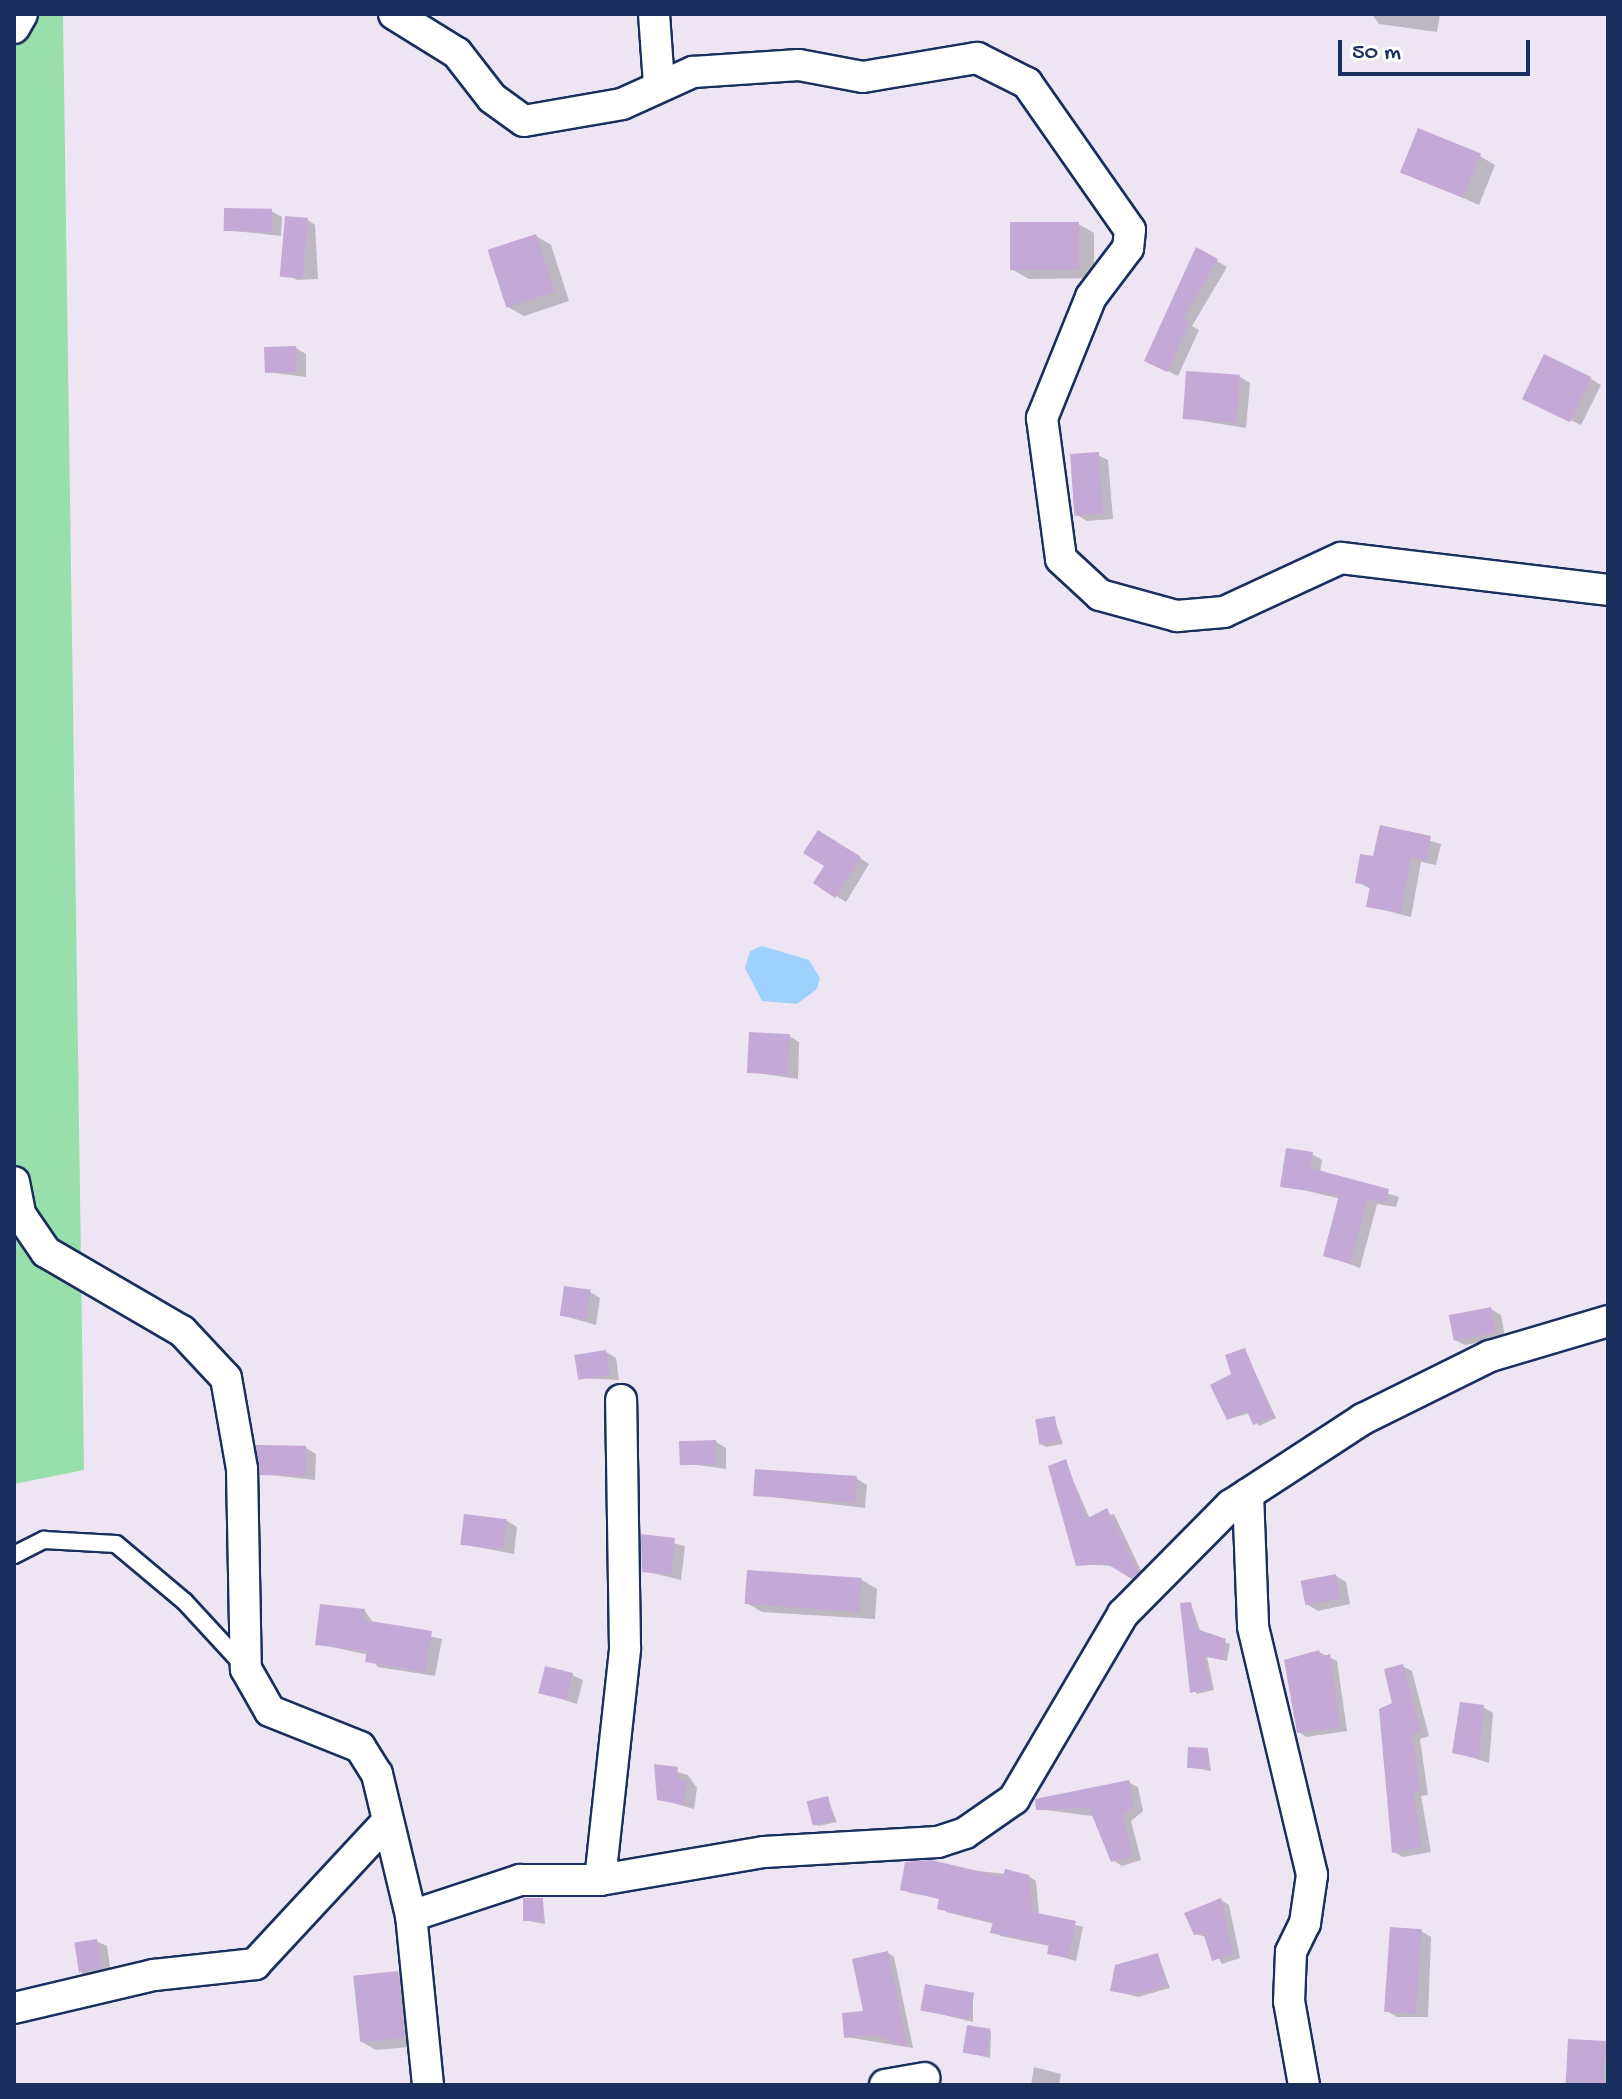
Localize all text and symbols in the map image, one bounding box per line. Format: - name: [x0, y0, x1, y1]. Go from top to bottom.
- scale bar: [1342, 24, 1534, 74]
- text: 50 m: [1352, 39, 1401, 68]

